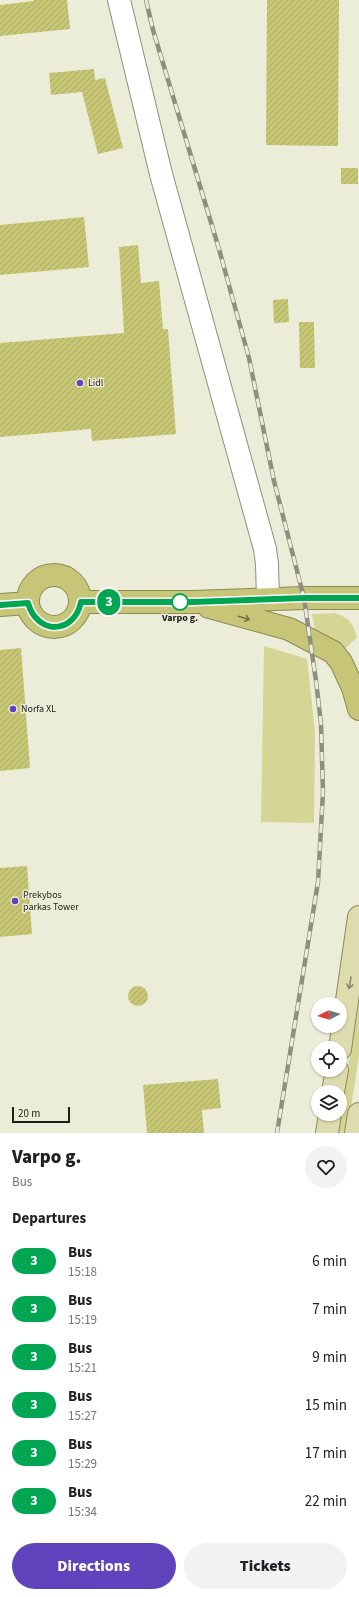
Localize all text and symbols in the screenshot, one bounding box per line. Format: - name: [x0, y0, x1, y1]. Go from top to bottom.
- place label: Lidl: [88, 376, 104, 390]
- marker: Lidl: [75, 378, 85, 388]
- line badge: 3: [96, 589, 122, 615]
- text: 3: [105, 592, 113, 612]
- marker: Varpo g.: [171, 593, 189, 611]
- place label: Varpo g.: [161, 611, 198, 625]
- one-way arrow: [237, 614, 249, 622]
- place label: Norfa XL: [21, 702, 56, 716]
- marker: Norfa XL: [8, 704, 18, 714]
- place label: Prekybos parkas Tower: [23, 888, 79, 914]
- marker: Prekybos parkas Tower: [10, 896, 20, 906]
- one-way arrow: [346, 976, 354, 989]
- north arrow: [311, 997, 347, 1033]
- map controls: [311, 997, 347, 1121]
- button: locate: [311, 1041, 347, 1077]
- button: layers: [311, 1085, 347, 1121]
- scale bar: [12, 1105, 70, 1124]
- text: 20 m: [18, 1106, 40, 1121]
- text: Varpo g.: [12, 1144, 81, 1171]
- button: heart: [305, 1146, 347, 1188]
- text: Bus: [12, 1173, 32, 1191]
- text: Departures: [12, 1208, 86, 1229]
- text: Bus: [68, 1242, 92, 1263]
- text: 3: [30, 1251, 38, 1271]
- text: 6 min: [312, 1251, 347, 1272]
- text: 15:18: [68, 1263, 97, 1281]
- text: Bus: [68, 1290, 92, 1311]
- text: 3: [30, 1299, 38, 1319]
- text: 7 min: [312, 1299, 347, 1320]
- text: 15:19: [68, 1311, 97, 1329]
- text: Bus: [68, 1338, 92, 1359]
- text: 3: [30, 1347, 38, 1367]
- text: 9 min: [312, 1347, 347, 1368]
- text: 15:21: [68, 1359, 97, 1377]
- text: Bus: [68, 1386, 92, 1407]
- text: 3: [30, 1395, 38, 1415]
- text: 15 min: [305, 1395, 347, 1416]
- text: 15:27: [68, 1407, 97, 1425]
- text: Bus: [68, 1434, 92, 1455]
- text: 3: [30, 1443, 38, 1463]
- text: 17 min: [305, 1443, 347, 1464]
- text: 15:29: [68, 1455, 97, 1473]
- text: Bus: [68, 1482, 92, 1503]
- text: 3: [30, 1491, 38, 1511]
- text: 22 min: [305, 1491, 347, 1512]
- text: 15:34: [68, 1503, 97, 1521]
- button: Directions: [12, 1543, 176, 1589]
- button: Tickets: [184, 1543, 347, 1589]

